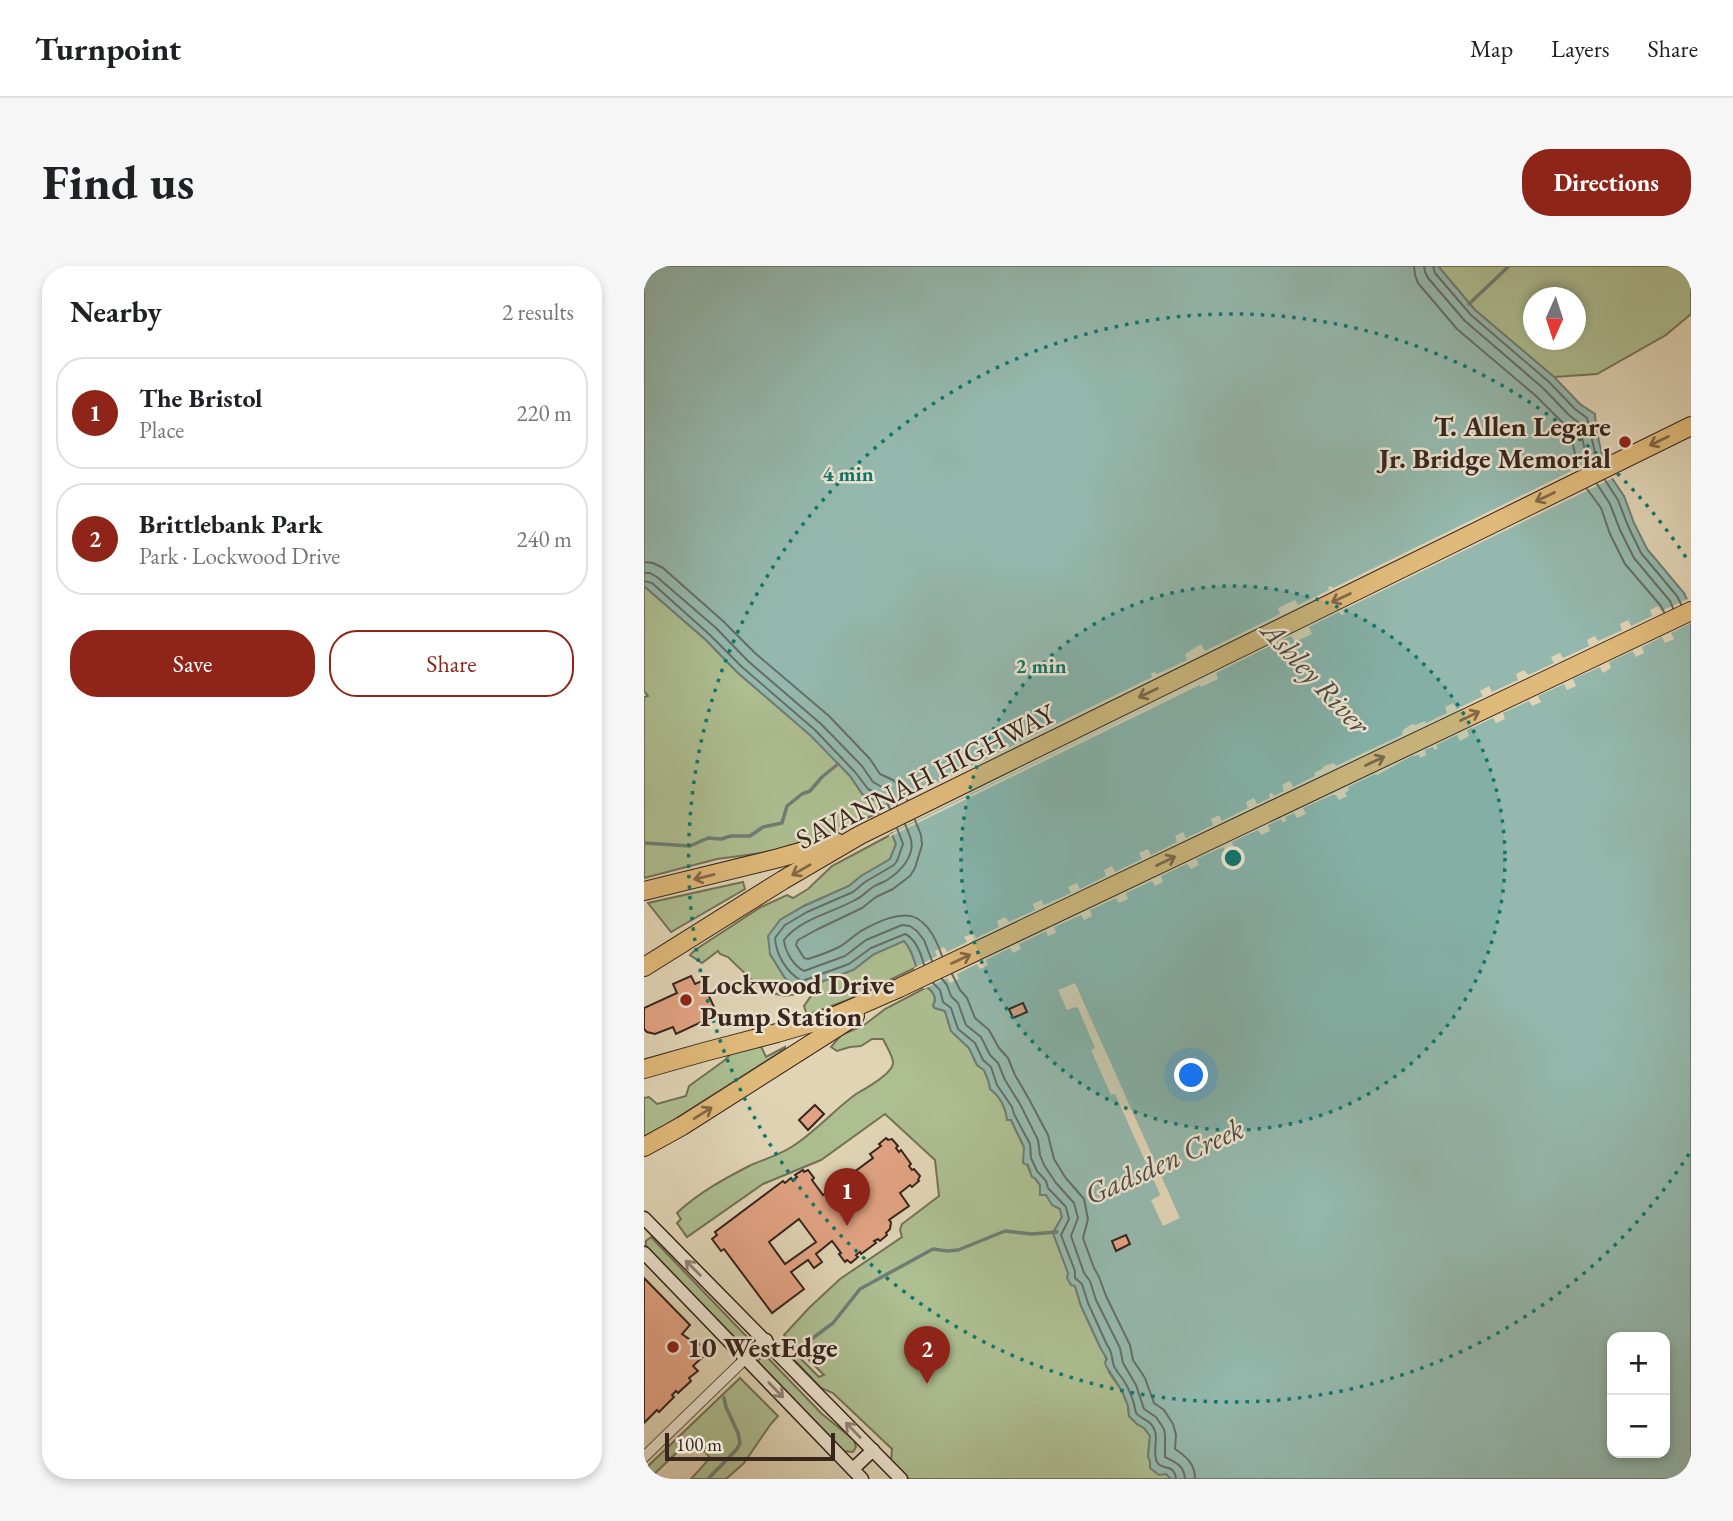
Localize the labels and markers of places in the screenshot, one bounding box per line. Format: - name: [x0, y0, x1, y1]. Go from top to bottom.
- place label: T. Allen Legare Jr. Bridge Memorial: [1376, 408, 1611, 476]
- marker: T. Allen Legare Jr. Bridge Memorial: [1617, 434, 1633, 450]
- centre of rings: [1221, 846, 1245, 870]
- place label: Lockwood Drive Pump Station: [700, 966, 894, 1034]
- marker: Lockwood Drive Pump Station: [678, 992, 694, 1008]
- pin: 1: [824, 1168, 870, 1226]
- pin: 2: [904, 1326, 950, 1384]
- place label: 10 WestEdge: [687, 1329, 838, 1365]
- marker: 10 WestEdge: [665, 1339, 681, 1355]

